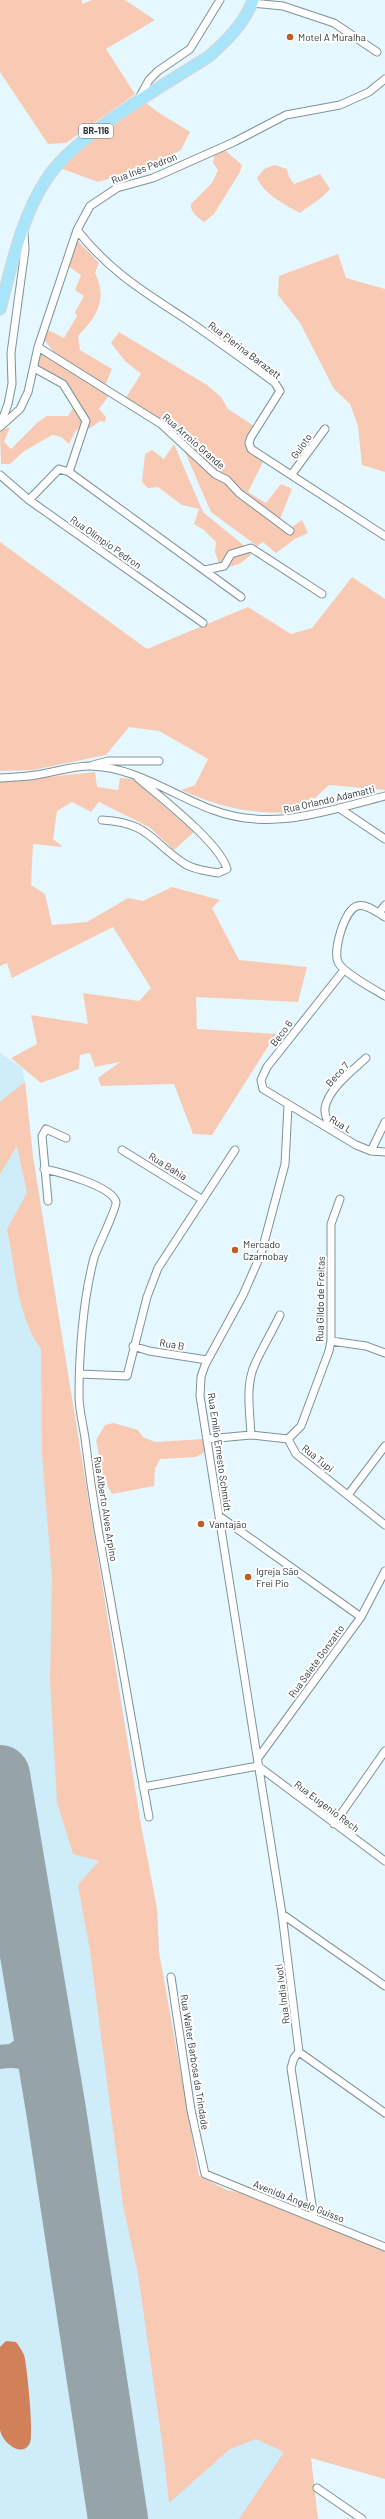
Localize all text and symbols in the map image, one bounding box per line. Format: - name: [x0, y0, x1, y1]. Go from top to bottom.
- place label: Motel A Muralha: [298, 31, 366, 43]
- marker: Motel A Muralha: [285, 32, 295, 42]
- road number: BR-116: [79, 124, 113, 138]
- street label: Rua Inês Pedron: [109, 150, 179, 186]
- street label: Rua Pierina Barazett: [206, 319, 284, 382]
- street label: Rua Arroio Grande: [161, 411, 227, 471]
- street label: Guioto: [288, 431, 314, 461]
- street label: Rua Olímpio Pedron: [68, 513, 144, 571]
- street label: Rua Orlando Adamatti: [282, 783, 376, 815]
- street label: Beco 6: [267, 1018, 295, 1048]
- street label: Beco 7: [323, 1059, 351, 1089]
- street label: Rua L: [328, 1113, 355, 1136]
- street label: Rua Bahia: [147, 1150, 189, 1182]
- place label: Mercado Czarnobay: [243, 1238, 289, 1262]
- marker: Mercado Czarnobay: [230, 1245, 240, 1255]
- street label: Rua Gildo de Freitas: [313, 1256, 327, 1342]
- street label: Rua B: [159, 1336, 185, 1352]
- street label: Rua Emílio Ernesto Schmidt: [206, 1392, 234, 1512]
- street label: Rua Tupi: [300, 1442, 336, 1474]
- street label: Rua Alberto Alves Arpino: [92, 1456, 120, 1562]
- place label: Vantajão: [209, 1518, 247, 1530]
- marker: Vantajão: [196, 1519, 206, 1529]
- place label: Igreja São Frei Pio: [256, 1565, 299, 1589]
- marker: Igreja São Frei Pio: [243, 1572, 253, 1582]
- street label: Rua Salete Gonzatto: [286, 1622, 346, 1700]
- street label: Rua Eugenio Rech: [292, 1778, 362, 1834]
- street label: Rua Índia Ivoti: [272, 1963, 292, 2025]
- street label: Rua Walter Barbosa da Trindade: [178, 1993, 212, 2131]
- street label: Avenida Ângelo Guisso: [252, 2177, 346, 2225]

